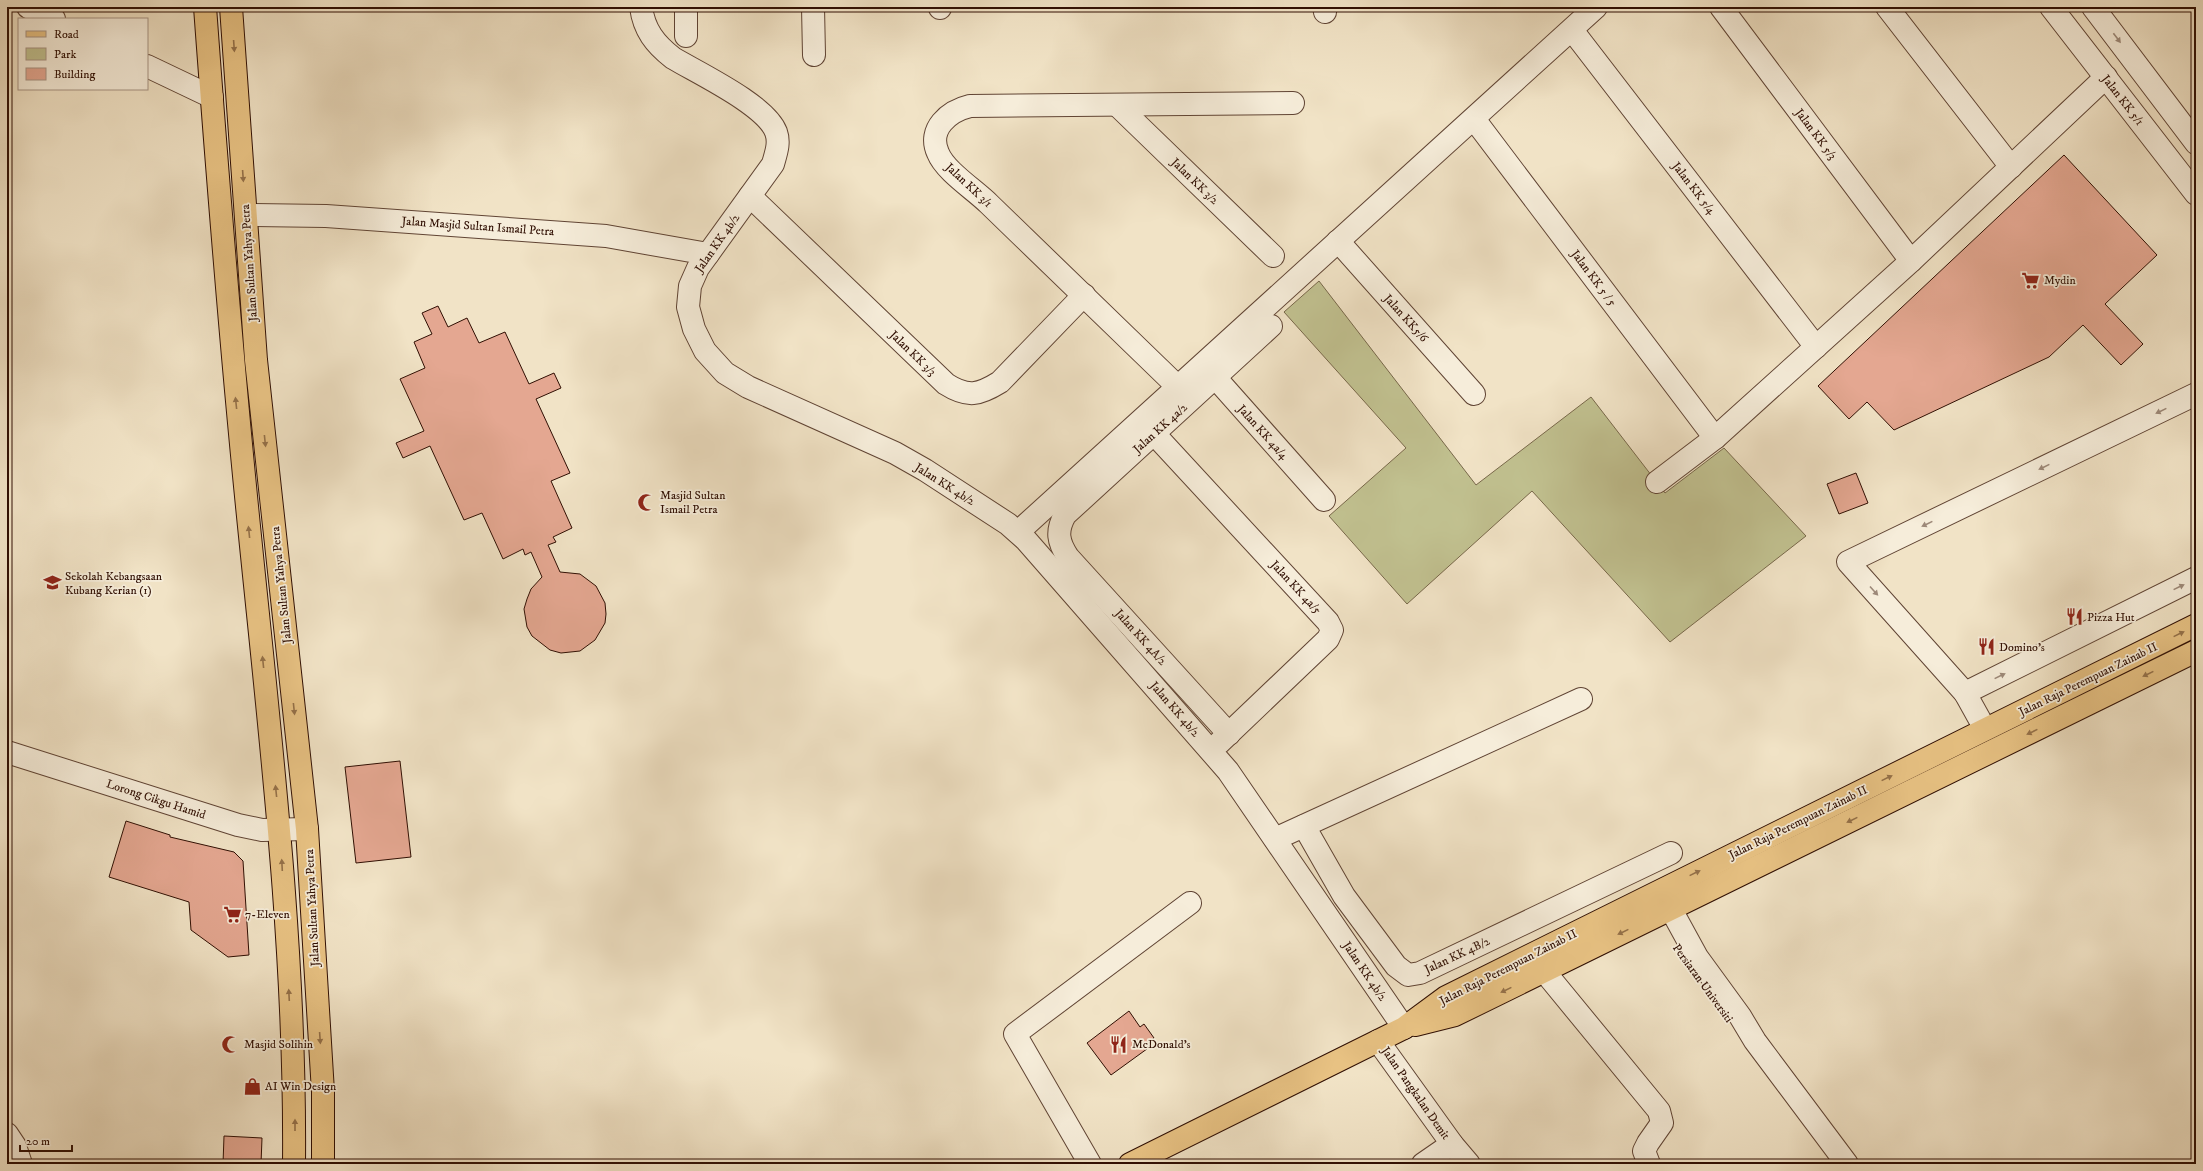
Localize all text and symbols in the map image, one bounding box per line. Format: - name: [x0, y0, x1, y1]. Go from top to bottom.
- legend: [18, 18, 148, 90]
- text: Road: [54, 27, 79, 42]
- one-way arrow: [2113, 33, 2121, 44]
- one-way arrow: [230, 40, 237, 52]
- text: Park: [54, 47, 76, 62]
- text: Building: [54, 67, 95, 82]
- street label: Jalan KK 5/1: [2098, 71, 2147, 129]
- street label: Jalan KK 5/3: [1791, 105, 1840, 163]
- street label: Jalan KK 3/2: [1167, 154, 1222, 208]
- street label: Jalan KK 5/4: [1668, 158, 1719, 218]
- street label: Jalan KK 3/1: [941, 159, 995, 211]
- one-way arrow: [239, 170, 246, 182]
- street label: Jalan Sultan Yahya Petra: [238, 203, 261, 323]
- street label: Jalan KK 4b/2: [691, 211, 743, 276]
- street label: Jalan Masjid Sultan Ismail Petra: [400, 214, 556, 239]
- street label: Jalan KK 5 / 5: [1567, 246, 1620, 310]
- supermarket icon: Mydin: [2021, 270, 2041, 290]
- place label: Mydin: [2044, 273, 2076, 288]
- street label: Jalan KK5/6: [1380, 291, 1432, 346]
- street label: Jalan KK 3/3: [886, 327, 939, 379]
- one-way arrow: [233, 397, 239, 409]
- street label: Jalan KK 4a/2: [1129, 400, 1191, 457]
- street label: Jalan KK 4a/4: [1233, 401, 1292, 464]
- one-way arrow: [2155, 408, 2167, 414]
- one-way arrow: [261, 435, 268, 447]
- street label: Jalan KK 4b/2: [911, 459, 978, 509]
- one-way arrow: [2038, 464, 2049, 470]
- place label: Masjid Sultan Ismail Petra: [660, 488, 726, 517]
- mosque icon: Masjid Sultan Ismail Petra: [637, 492, 657, 512]
- one-way arrow: [1921, 521, 1932, 527]
- street label: Jalan Sultan Yahya Petra: [268, 525, 295, 645]
- one-way arrow: [246, 526, 253, 539]
- street label: Jalan KK 4a/5: [1266, 557, 1324, 617]
- place label: Sekolah Kebangsaan Kubang Kerian (1): [65, 569, 163, 598]
- school or university icon: Sekolah Kebangsaan Kubang Kerian (1): [42, 573, 62, 593]
- one-way arrow: [2173, 584, 2185, 590]
- one-way arrow: [1869, 586, 1878, 596]
- street label: Jalan KK 4A/2: [1111, 605, 1170, 669]
- restaurant icon: Pizza Hut: [2064, 607, 2084, 627]
- place label: Pizza Hut: [2087, 610, 2135, 625]
- one-way arrow: [2173, 630, 2185, 637]
- restaurant icon: Domino's: [1976, 637, 1996, 657]
- street label: Jalan Raja Perempuan Zainab II: [2016, 639, 2160, 720]
- place label: Domino's: [1999, 640, 2045, 655]
- one-way arrow: [259, 656, 266, 668]
- one-way arrow: [2143, 671, 2154, 677]
- one-way arrow: [1994, 673, 2006, 679]
- street label: Jalan KK 4b/2: [1146, 678, 1203, 740]
- one-way arrow: [291, 703, 297, 715]
- one-way arrow: [2026, 729, 2037, 735]
- one-way arrow: [1881, 775, 1893, 781]
- street label: Lorong Cikgu Hamid: [104, 776, 208, 823]
- street label: Jalan Raja Perempuan Zainab II: [1726, 782, 1870, 863]
- one-way arrow: [273, 785, 279, 797]
- one-way arrow: [1847, 817, 1858, 823]
- street label: Jalan Sultan Yahya Petra: [302, 848, 323, 968]
- one-way arrow: [278, 859, 285, 871]
- one-way arrow: [1689, 870, 1701, 876]
- supermarket icon: 7-Eleven: [222, 904, 242, 924]
- place label: 7-Eleven: [245, 907, 290, 922]
- street label: Jalan Raja Perempuan Zainab II: [1436, 926, 1579, 1009]
- one-way arrow: [1617, 929, 1629, 935]
- street label: Jalan KK 4B/2: [1421, 934, 1492, 978]
- street label: Jalan KK 4b/2: [1339, 938, 1390, 1004]
- street label: Persiaran Universiti: [1669, 941, 1736, 1026]
- one-way arrow: [1501, 986, 1512, 993]
- one-way arrow: [286, 988, 292, 1001]
- one-way arrow: [316, 1032, 323, 1044]
- mosque icon: Masjid Solihin: [221, 1034, 241, 1054]
- restaurant icon: McDonald's: [1109, 1034, 1129, 1054]
- place label: Masjid Solihin: [244, 1037, 314, 1052]
- place label: McDonald's: [1132, 1037, 1191, 1052]
- street label: Jalan Pangkalan Demit: [1377, 1043, 1453, 1143]
- shop icon: AI Win Design: [242, 1076, 262, 1096]
- place label: AI Win Design: [265, 1079, 337, 1094]
- one-way arrow: [292, 1118, 298, 1131]
- scale bar: [20, 1127, 72, 1153]
- text: 20 m: [26, 1134, 50, 1149]

